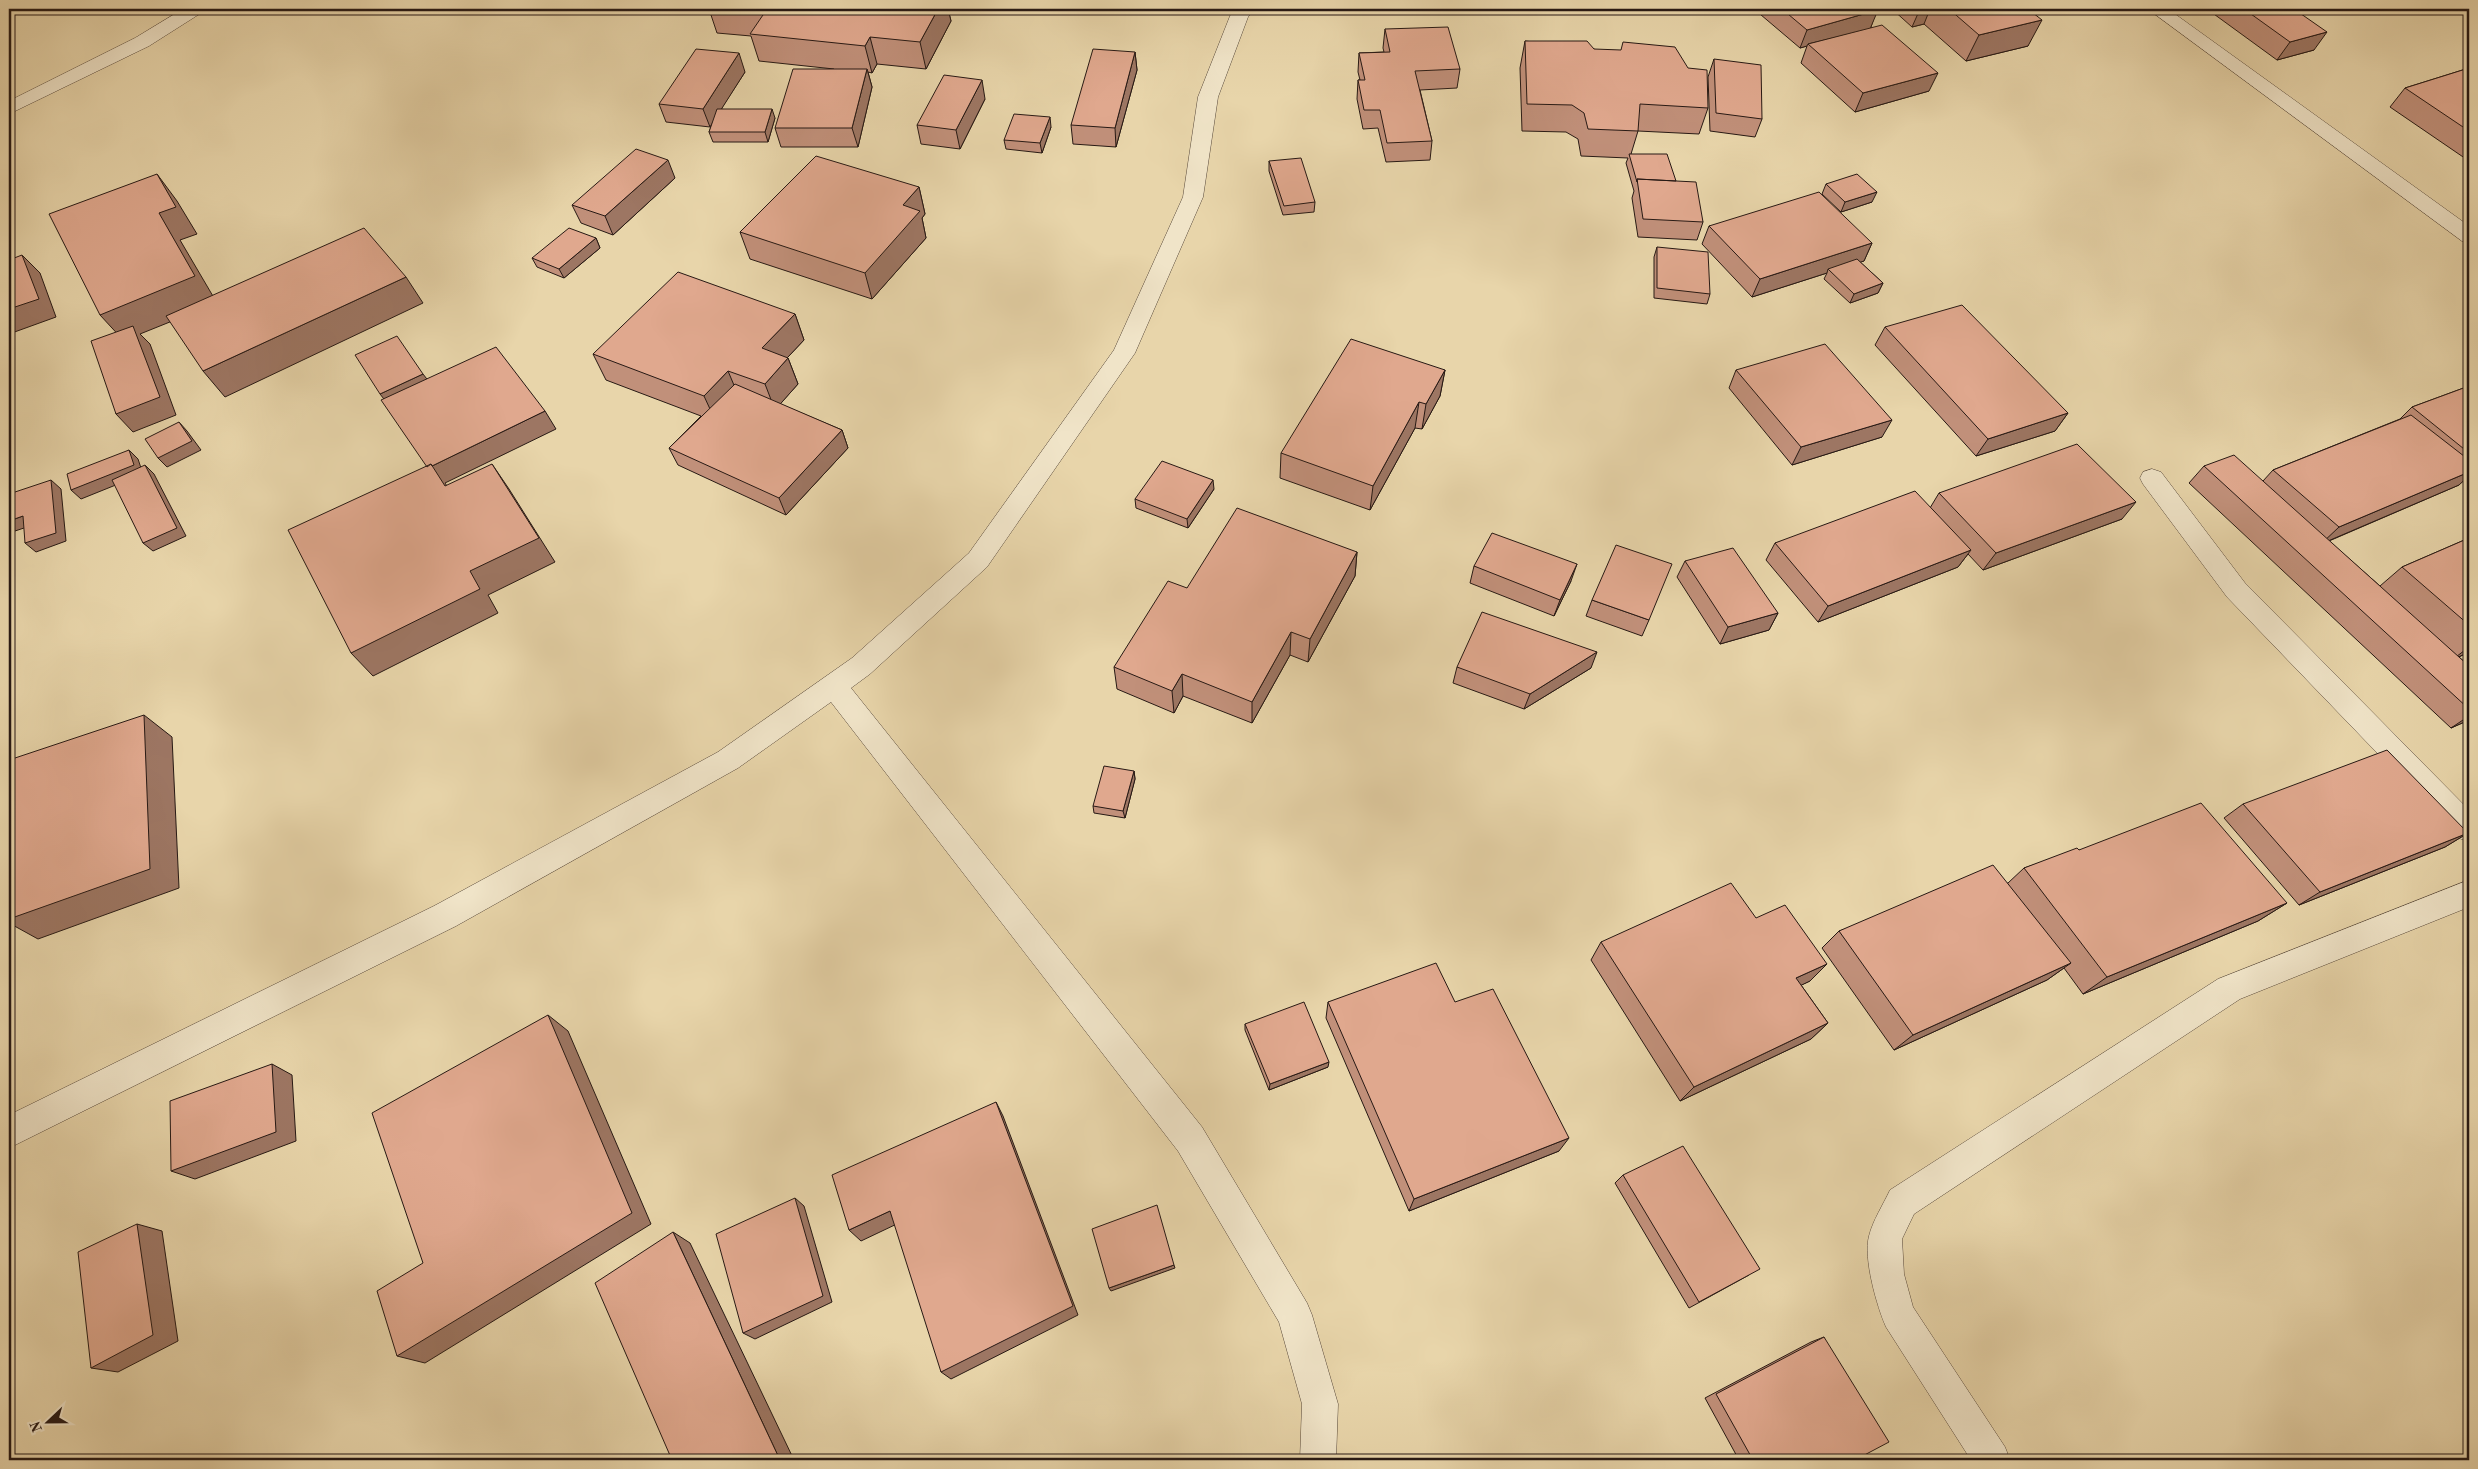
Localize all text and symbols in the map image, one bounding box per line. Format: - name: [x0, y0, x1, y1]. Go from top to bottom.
- north arrow: [22, 1396, 72, 1446]
- text: N: [28, 1419, 45, 1434]

